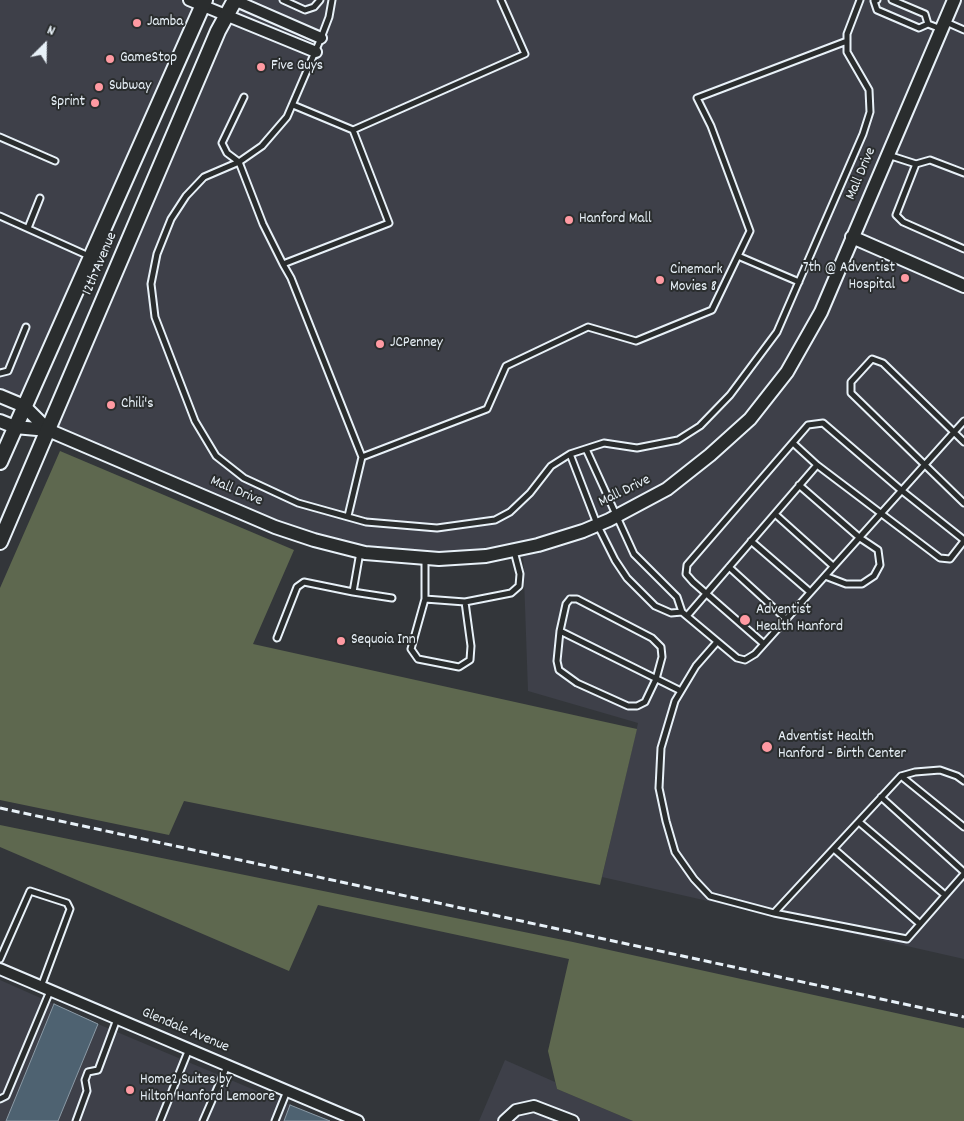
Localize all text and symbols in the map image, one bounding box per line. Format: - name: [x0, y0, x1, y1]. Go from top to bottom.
- place label: Jamba: [147, 14, 183, 32]
- marker: Jamba: [131, 17, 143, 29]
- north arrow: [20, 20, 70, 70]
- text: N: [44, 21, 58, 42]
- place label: GameStop: [120, 50, 177, 68]
- marker: GameStop: [104, 53, 116, 65]
- place label: Five Guys: [271, 58, 323, 76]
- marker: Five Guys: [255, 61, 267, 73]
- place label: Subway: [109, 78, 151, 96]
- marker: Subway: [93, 81, 105, 93]
- place label: Sprint: [51, 94, 85, 112]
- marker: Sprint: [89, 97, 101, 109]
- street label: Mall Drive: [843, 145, 881, 203]
- place label: Hanford Mall: [579, 211, 652, 229]
- marker: Hanford Mall: [563, 214, 575, 226]
- street label: 12th Avenue: [80, 230, 122, 298]
- place label: 7th @ Adventist Hospital: [803, 260, 895, 295]
- place label: Cinemark Movies 8: [670, 262, 723, 297]
- marker: 7th @ Adventist Hospital: [899, 272, 911, 284]
- marker: Cinemark Movies 8: [654, 274, 666, 286]
- place label: JCPenney: [390, 335, 443, 353]
- marker: JCPenney: [374, 338, 386, 350]
- place label: Chili's: [121, 396, 154, 414]
- marker: Chili's: [105, 399, 117, 411]
- street label: Mall Drive: [596, 472, 654, 512]
- street label: Mall Drive: [207, 473, 265, 511]
- place label: Adventist Health Hanford: [756, 602, 843, 637]
- marker: Adventist Health Hanford: [738, 613, 752, 627]
- place label: Sequoia Inn: [351, 632, 416, 650]
- marker: Sequoia Inn: [335, 635, 347, 647]
- place label: Adventist Health Hanford - Birth Center: [778, 729, 906, 764]
- marker: Adventist Health Hanford - Birth Center: [760, 740, 774, 754]
- street label: Glendale Avenue: [139, 1004, 231, 1058]
- place label: Home2 Suites by Hilton Hanford Lemoore: [140, 1072, 275, 1107]
- marker: Home2 Suites by Hilton Hanford Lemoore: [124, 1084, 136, 1096]

